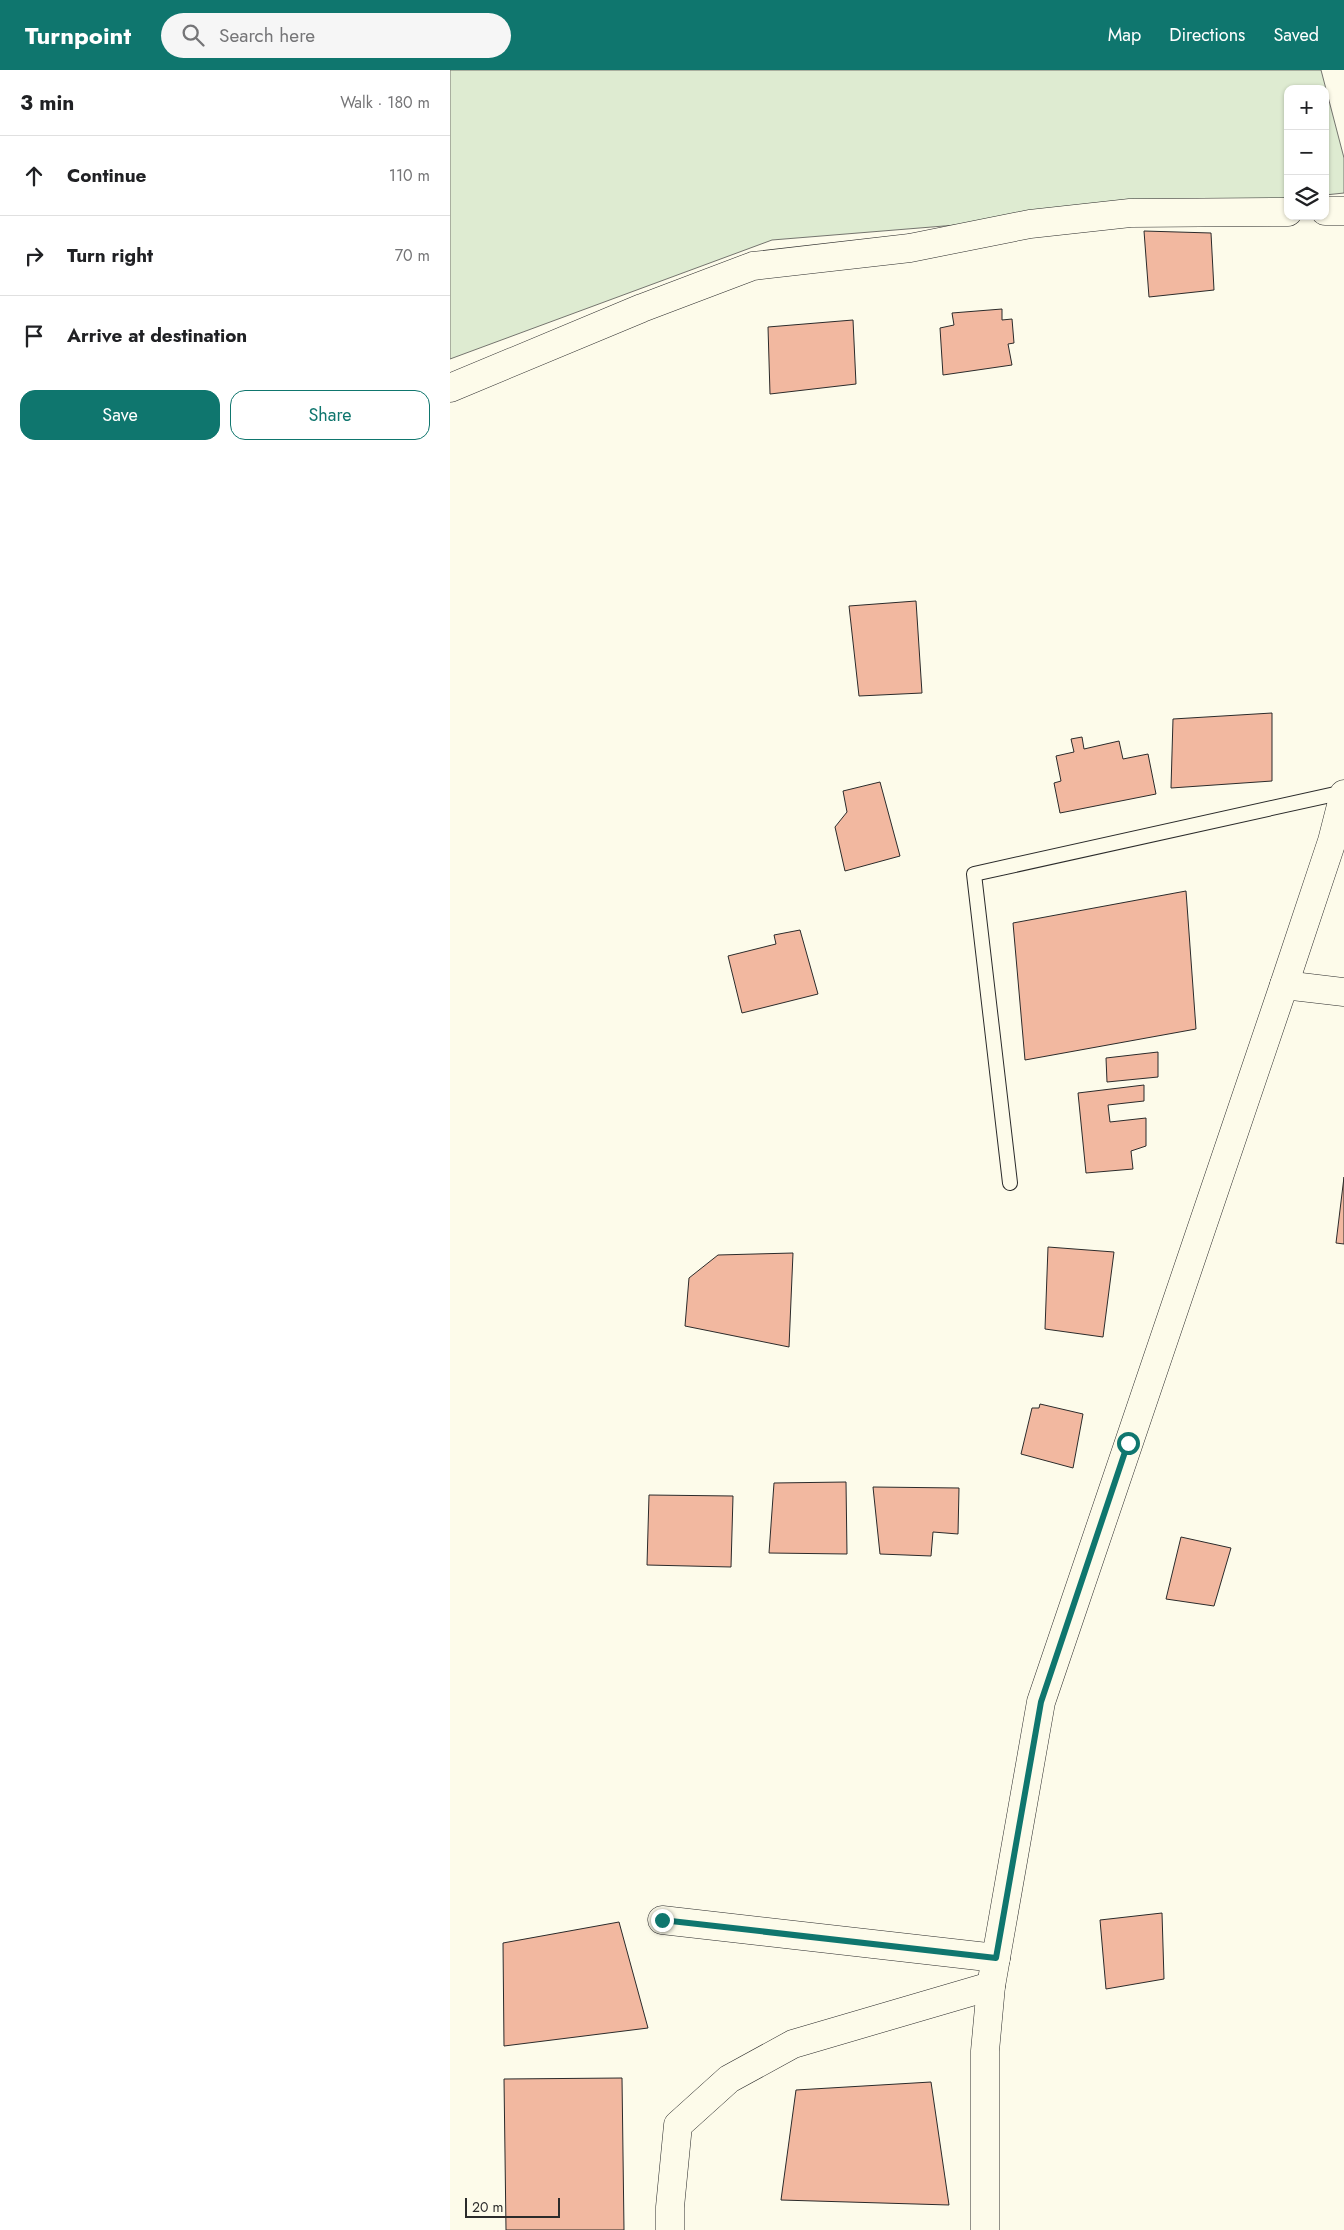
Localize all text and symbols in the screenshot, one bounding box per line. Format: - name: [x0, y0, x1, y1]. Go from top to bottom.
- search box: [161, 13, 511, 58]
- text: Turnpoint: [25, 18, 131, 53]
- icon: search: [179, 21, 207, 49]
- text: Search here: [219, 22, 315, 49]
- text: Map: [1108, 22, 1141, 48]
- text: Directions: [1169, 22, 1245, 48]
- text: Saved: [1273, 22, 1319, 48]
- map controls: [1284, 85, 1329, 220]
- button: +: [1284, 85, 1329, 130]
- text: 3 min: [20, 88, 74, 118]
- text: Walk · 180 m: [340, 91, 430, 114]
- button: −: [1284, 130, 1329, 175]
- icon: ahead: [20, 162, 48, 190]
- text: Continue: [67, 162, 146, 189]
- text: 110 m: [389, 164, 430, 187]
- button: layers: [1284, 175, 1329, 220]
- icon: right: [20, 242, 48, 270]
- text: Turn right: [67, 242, 153, 269]
- text: 70 m: [395, 244, 430, 267]
- icon: arrive: [20, 322, 48, 350]
- text: Arrive at destination: [67, 322, 247, 349]
- button: Save: [20, 390, 220, 440]
- button: Share: [230, 390, 430, 440]
- route start: [1117, 1432, 1140, 1455]
- route end: [651, 1909, 674, 1932]
- scale bar: [465, 2195, 560, 2218]
- text: 20 m: [472, 2197, 504, 2217]

